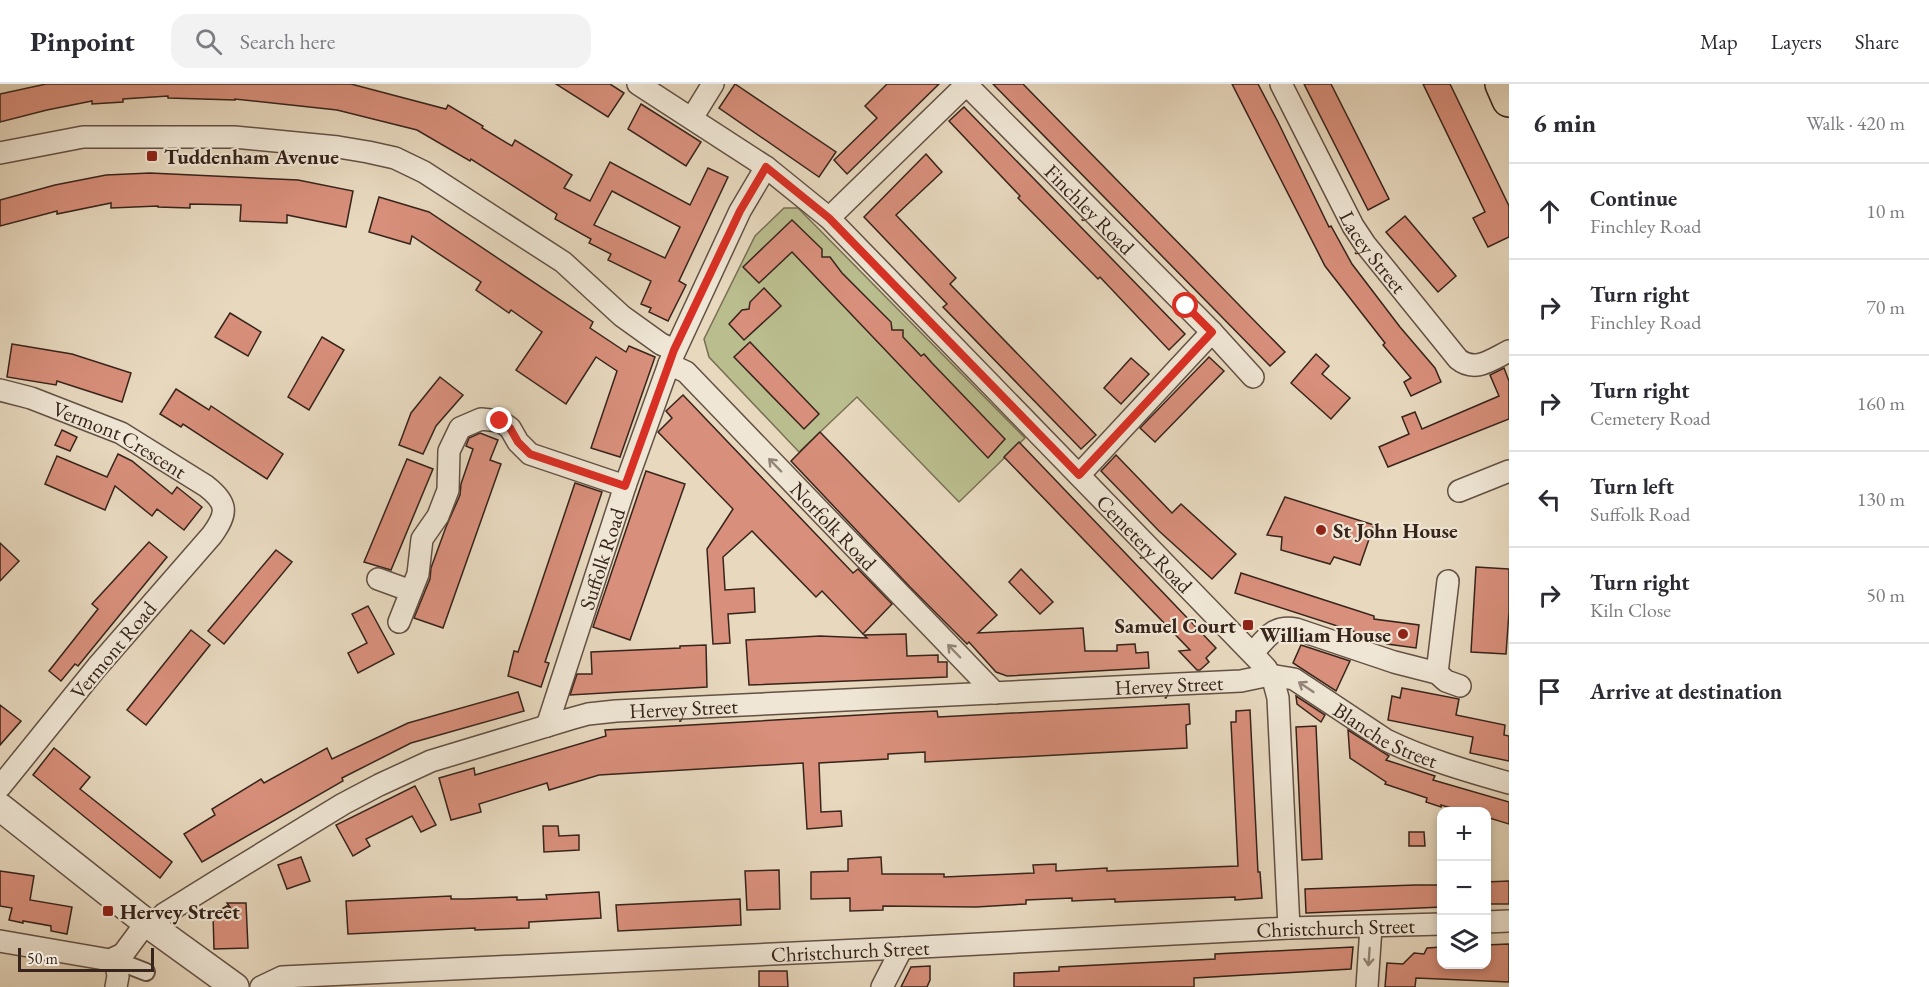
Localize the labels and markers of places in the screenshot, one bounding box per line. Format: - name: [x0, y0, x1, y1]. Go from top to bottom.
- place label: Tuddenham Avenue: [164, 143, 339, 170]
- marker: Tuddenham Avenue: [145, 149, 159, 163]
- place label: St John House: [1333, 517, 1458, 544]
- marker: St John House: [1314, 523, 1328, 537]
- place label: Samuel Court: [1115, 612, 1236, 639]
- marker: Samuel Court: [1241, 618, 1255, 632]
- place label: William House: [1259, 621, 1391, 648]
- marker: William House: [1396, 627, 1410, 641]
- place label: Hervey Street: [120, 898, 240, 925]
- marker: Hervey Street: [101, 904, 115, 918]

